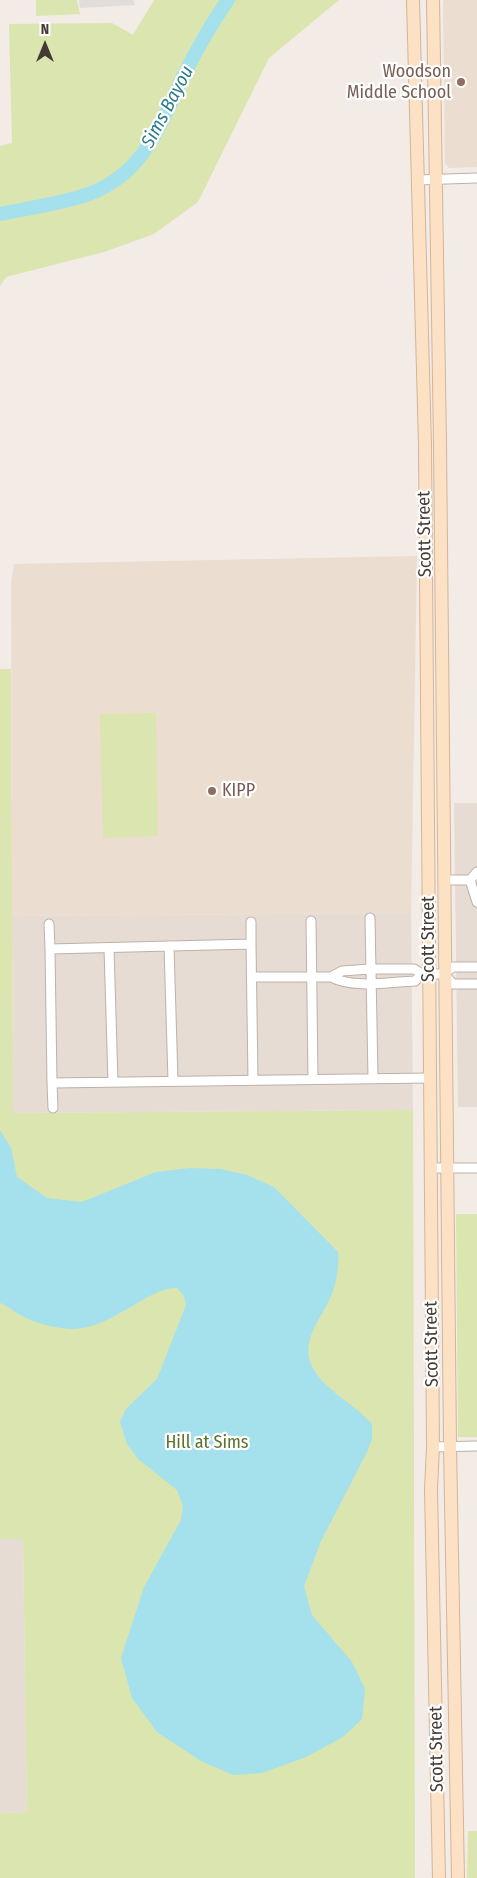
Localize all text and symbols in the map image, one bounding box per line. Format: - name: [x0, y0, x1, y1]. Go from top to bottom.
- north arrow: [20, 20, 70, 70]
- text: N: [41, 21, 49, 38]
- place label: Woodson Middle School: [347, 61, 451, 104]
- water label: Sims Bayou: [137, 62, 199, 152]
- marker: Woodson Middle School: [455, 76, 467, 88]
- street label: Scott Street: [413, 491, 437, 577]
- place label: KIPP: [222, 780, 255, 802]
- marker: KIPP: [206, 785, 218, 797]
- street label: Scott Street: [418, 896, 440, 982]
- street label: Scott Street: [420, 1301, 444, 1387]
- park label: Hill at Sims: [165, 1432, 249, 1454]
- street label: Scott Street: [425, 1706, 449, 1792]

